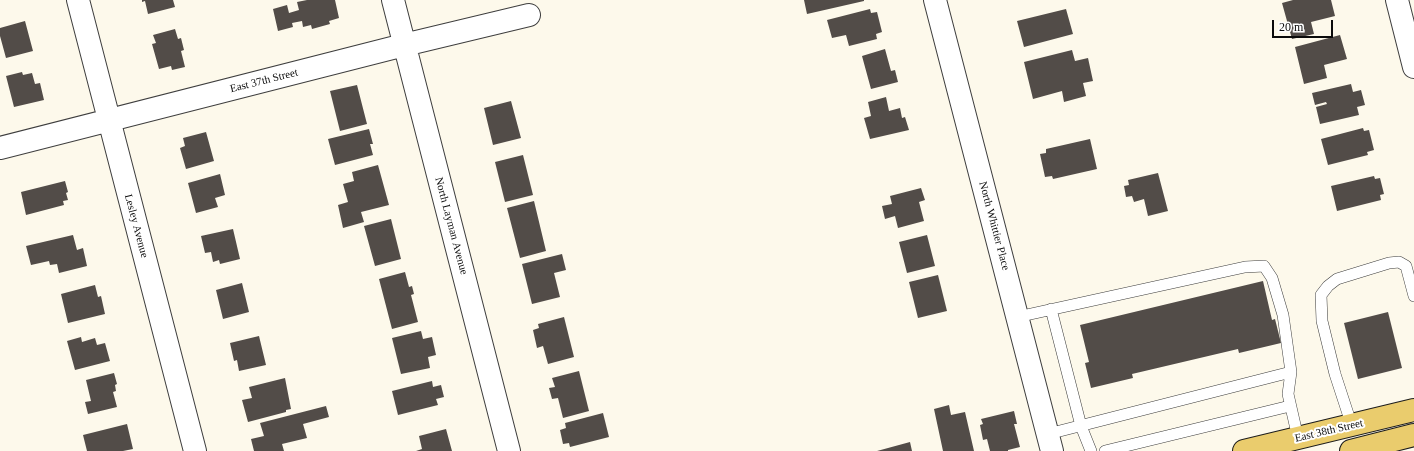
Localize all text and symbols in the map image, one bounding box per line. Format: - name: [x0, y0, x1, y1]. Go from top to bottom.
- scale bar: [1274, 12, 1335, 38]
- text: 20 m: [1279, 20, 1303, 34]
- street label: East 37th Street: [229, 66, 299, 96]
- street label: North Layman Avenue: [432, 176, 470, 276]
- street label: North Whittier Place: [976, 180, 1012, 272]
- street label: Lesley Avenue: [121, 193, 151, 259]
- street label: East 38th Street: [1294, 417, 1364, 445]

